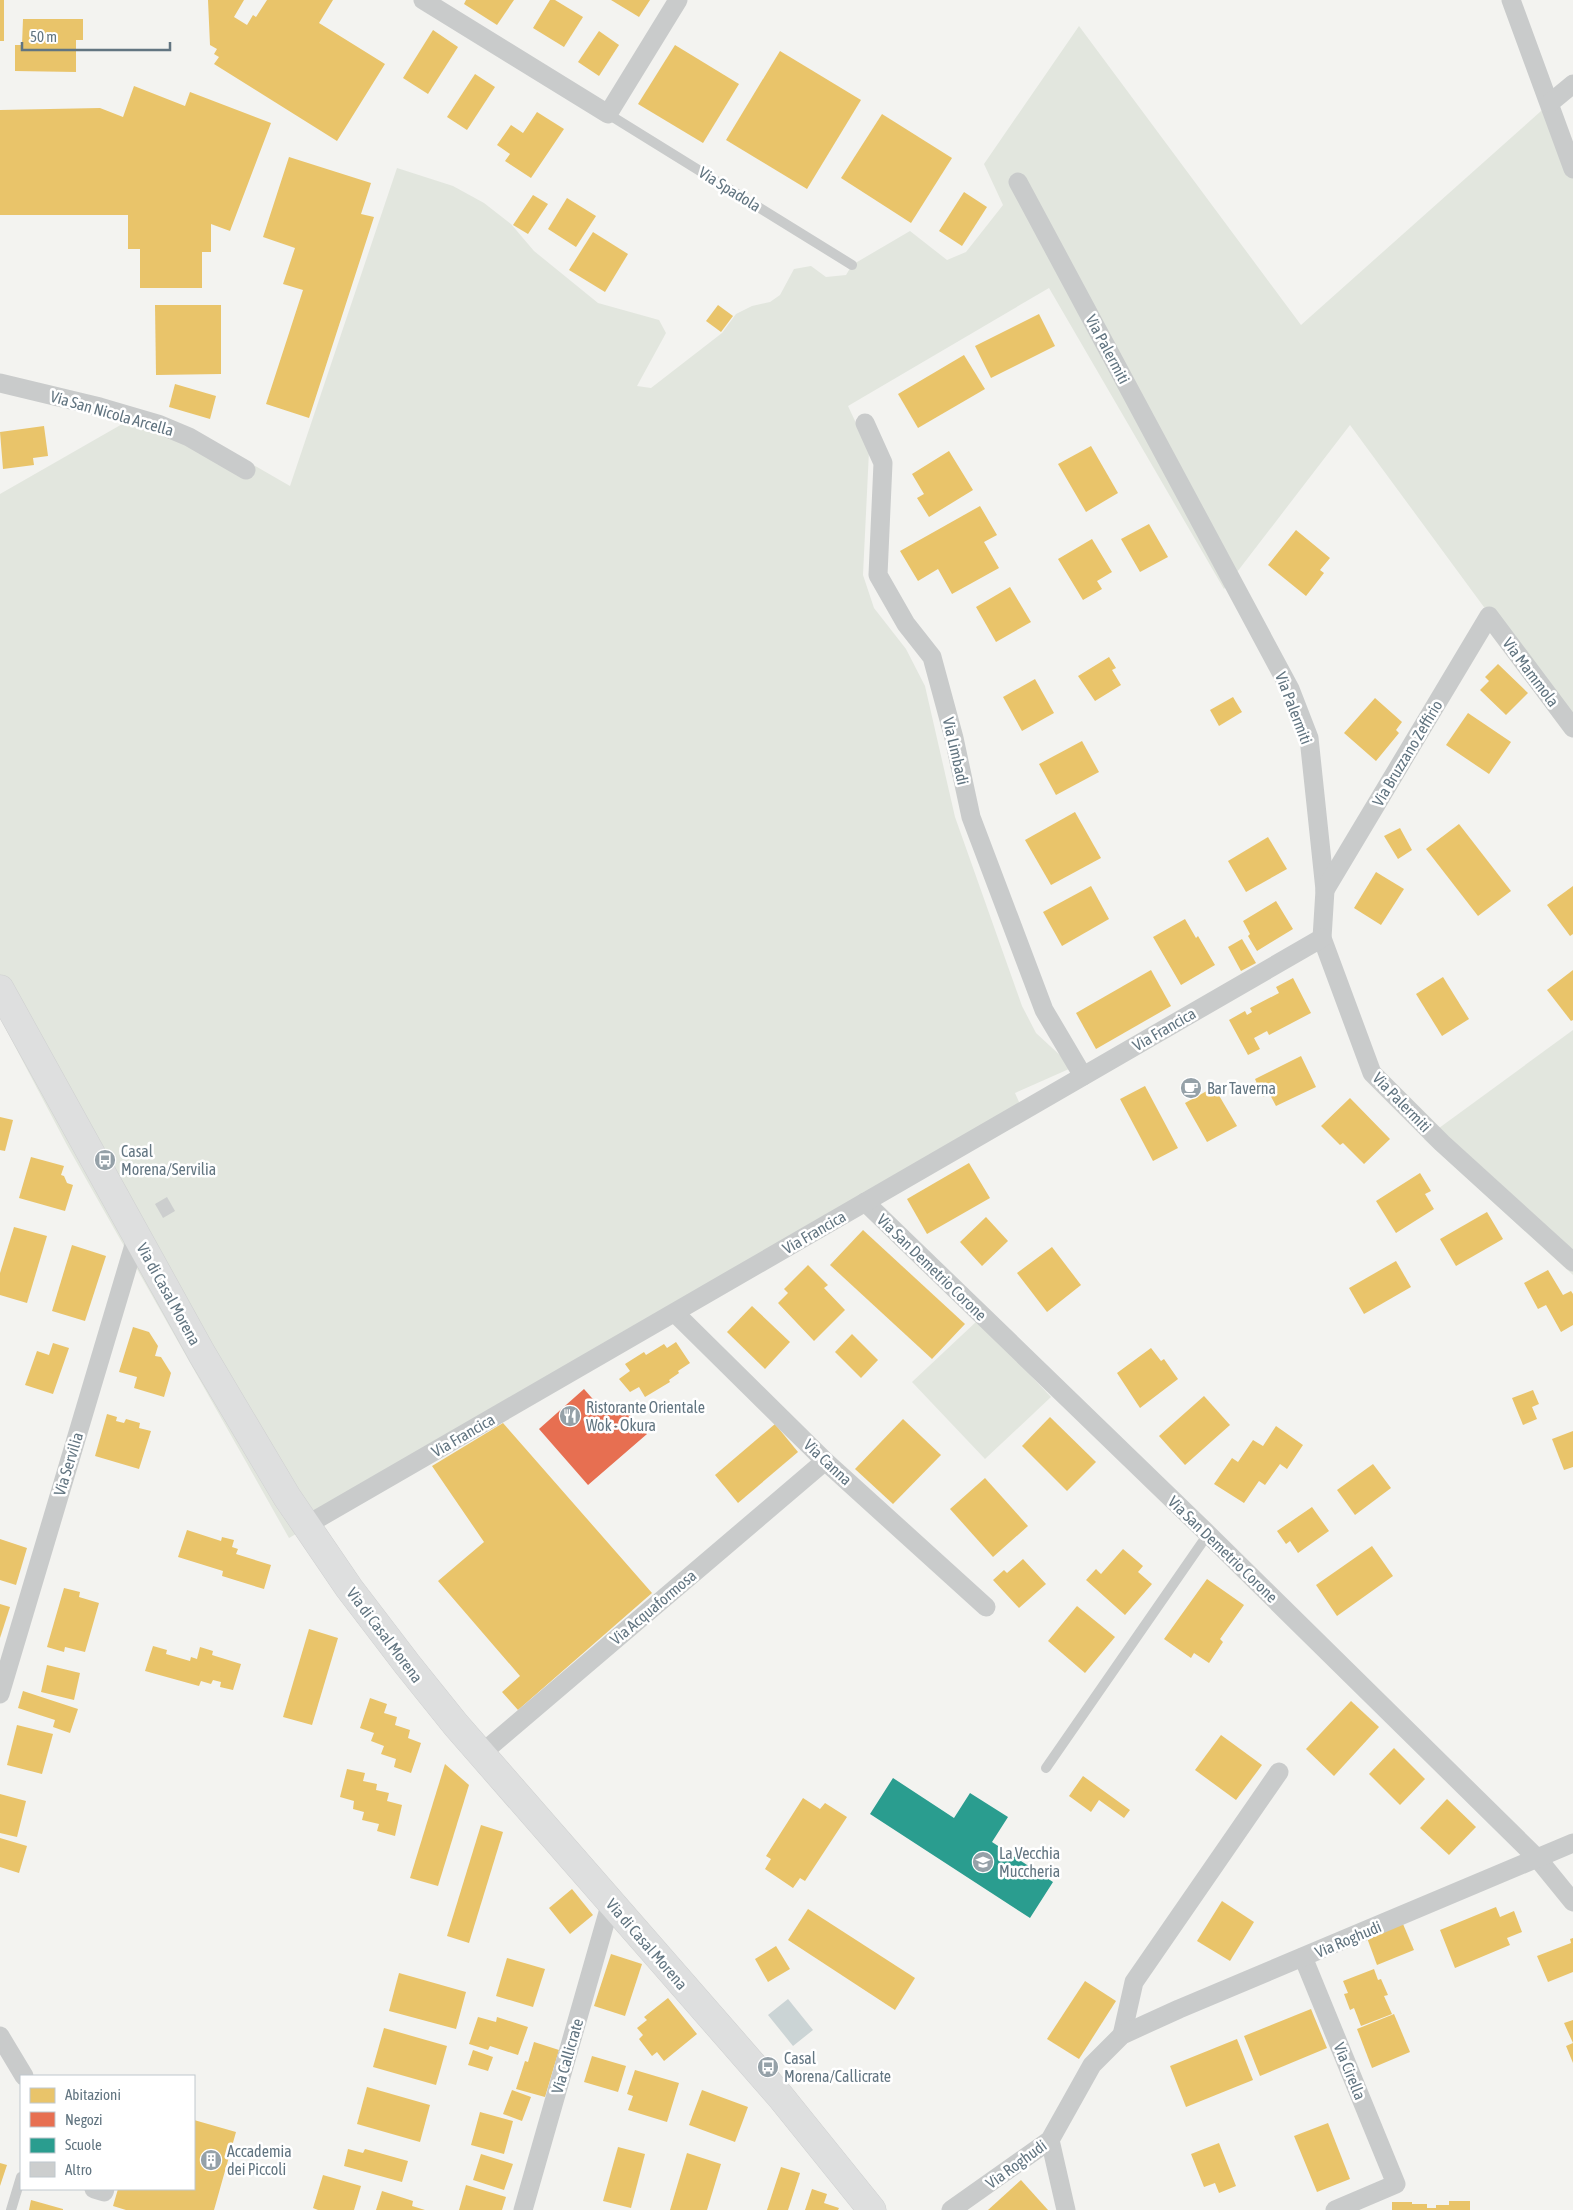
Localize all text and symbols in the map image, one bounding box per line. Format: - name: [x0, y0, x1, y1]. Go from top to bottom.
- scale bar: [22, 20, 170, 52]
- text: 50 m: [30, 28, 57, 45]
- street label: Via Spadola: [695, 163, 764, 216]
- street label: Via Palermiti: [1082, 311, 1134, 387]
- street label: Via San Nicola Arcella: [48, 387, 176, 439]
- street label: Via Mammola: [1499, 634, 1563, 710]
- street label: Via Palermiti: [1272, 669, 1316, 747]
- street label: Via Bruzzano Zeffirio: [1368, 697, 1446, 809]
- street label: Via Limbadi: [939, 715, 973, 787]
- street label: Via Francica: [1129, 1004, 1199, 1054]
- street label: Via Palermiti: [1369, 1069, 1435, 1135]
- cafe icon: Bar Taverna: [1179, 1076, 1203, 1100]
- place label: Bar Taverna: [1207, 1079, 1276, 1097]
- place label: Casal Morena/Servilia: [121, 1142, 216, 1178]
- bus stop icon: Casal Morena/Servilia: [93, 1148, 117, 1172]
- street label: Via Francica: [779, 1207, 849, 1257]
- street label: Via San Demetrio Corone: [874, 1210, 990, 1324]
- street label: Via di Casal Morena: [133, 1240, 205, 1348]
- place label: Ristorante Orientale Wok - Okura: [586, 1398, 705, 1434]
- restaurant icon: Ristorante Orientale Wok - Okura: [558, 1404, 582, 1428]
- street label: Via Francica: [428, 1410, 498, 1460]
- street label: Via Servilia: [50, 1430, 86, 1498]
- street label: Via Canna: [800, 1435, 856, 1489]
- street label: Via San Demetrio Corone: [1165, 1492, 1281, 1606]
- street label: Via Acquaformosa: [606, 1566, 700, 1649]
- street label: Via di Casal Morena: [343, 1584, 427, 1686]
- place label: La Vecchia Muccheria: [999, 1844, 1060, 1880]
- school or university icon: La Vecchia Muccheria: [971, 1850, 995, 1874]
- street label: Via di Casal Morena: [603, 1895, 691, 1993]
- street label: Via Roghudi: [1312, 1917, 1384, 1962]
- street label: Via Callicrate: [548, 2016, 586, 2096]
- street label: Via Cirella: [1330, 2040, 1370, 2102]
- place label: Casal Morena/Callicrate: [784, 2049, 891, 2085]
- bus stop icon: Casal Morena/Callicrate: [756, 2055, 780, 2079]
- legend: [20, 2075, 195, 2190]
- text: Abitazioni: [65, 2086, 121, 2103]
- text: Negozi: [65, 2111, 103, 2128]
- text: Scuole: [65, 2136, 102, 2153]
- street label: Via Roghudi: [982, 2136, 1050, 2193]
- place label: Accademia dei Piccoli: [227, 2142, 292, 2178]
- building icon: Accademia dei Piccoli: [199, 2148, 223, 2172]
- text: Altro: [65, 2161, 92, 2178]

